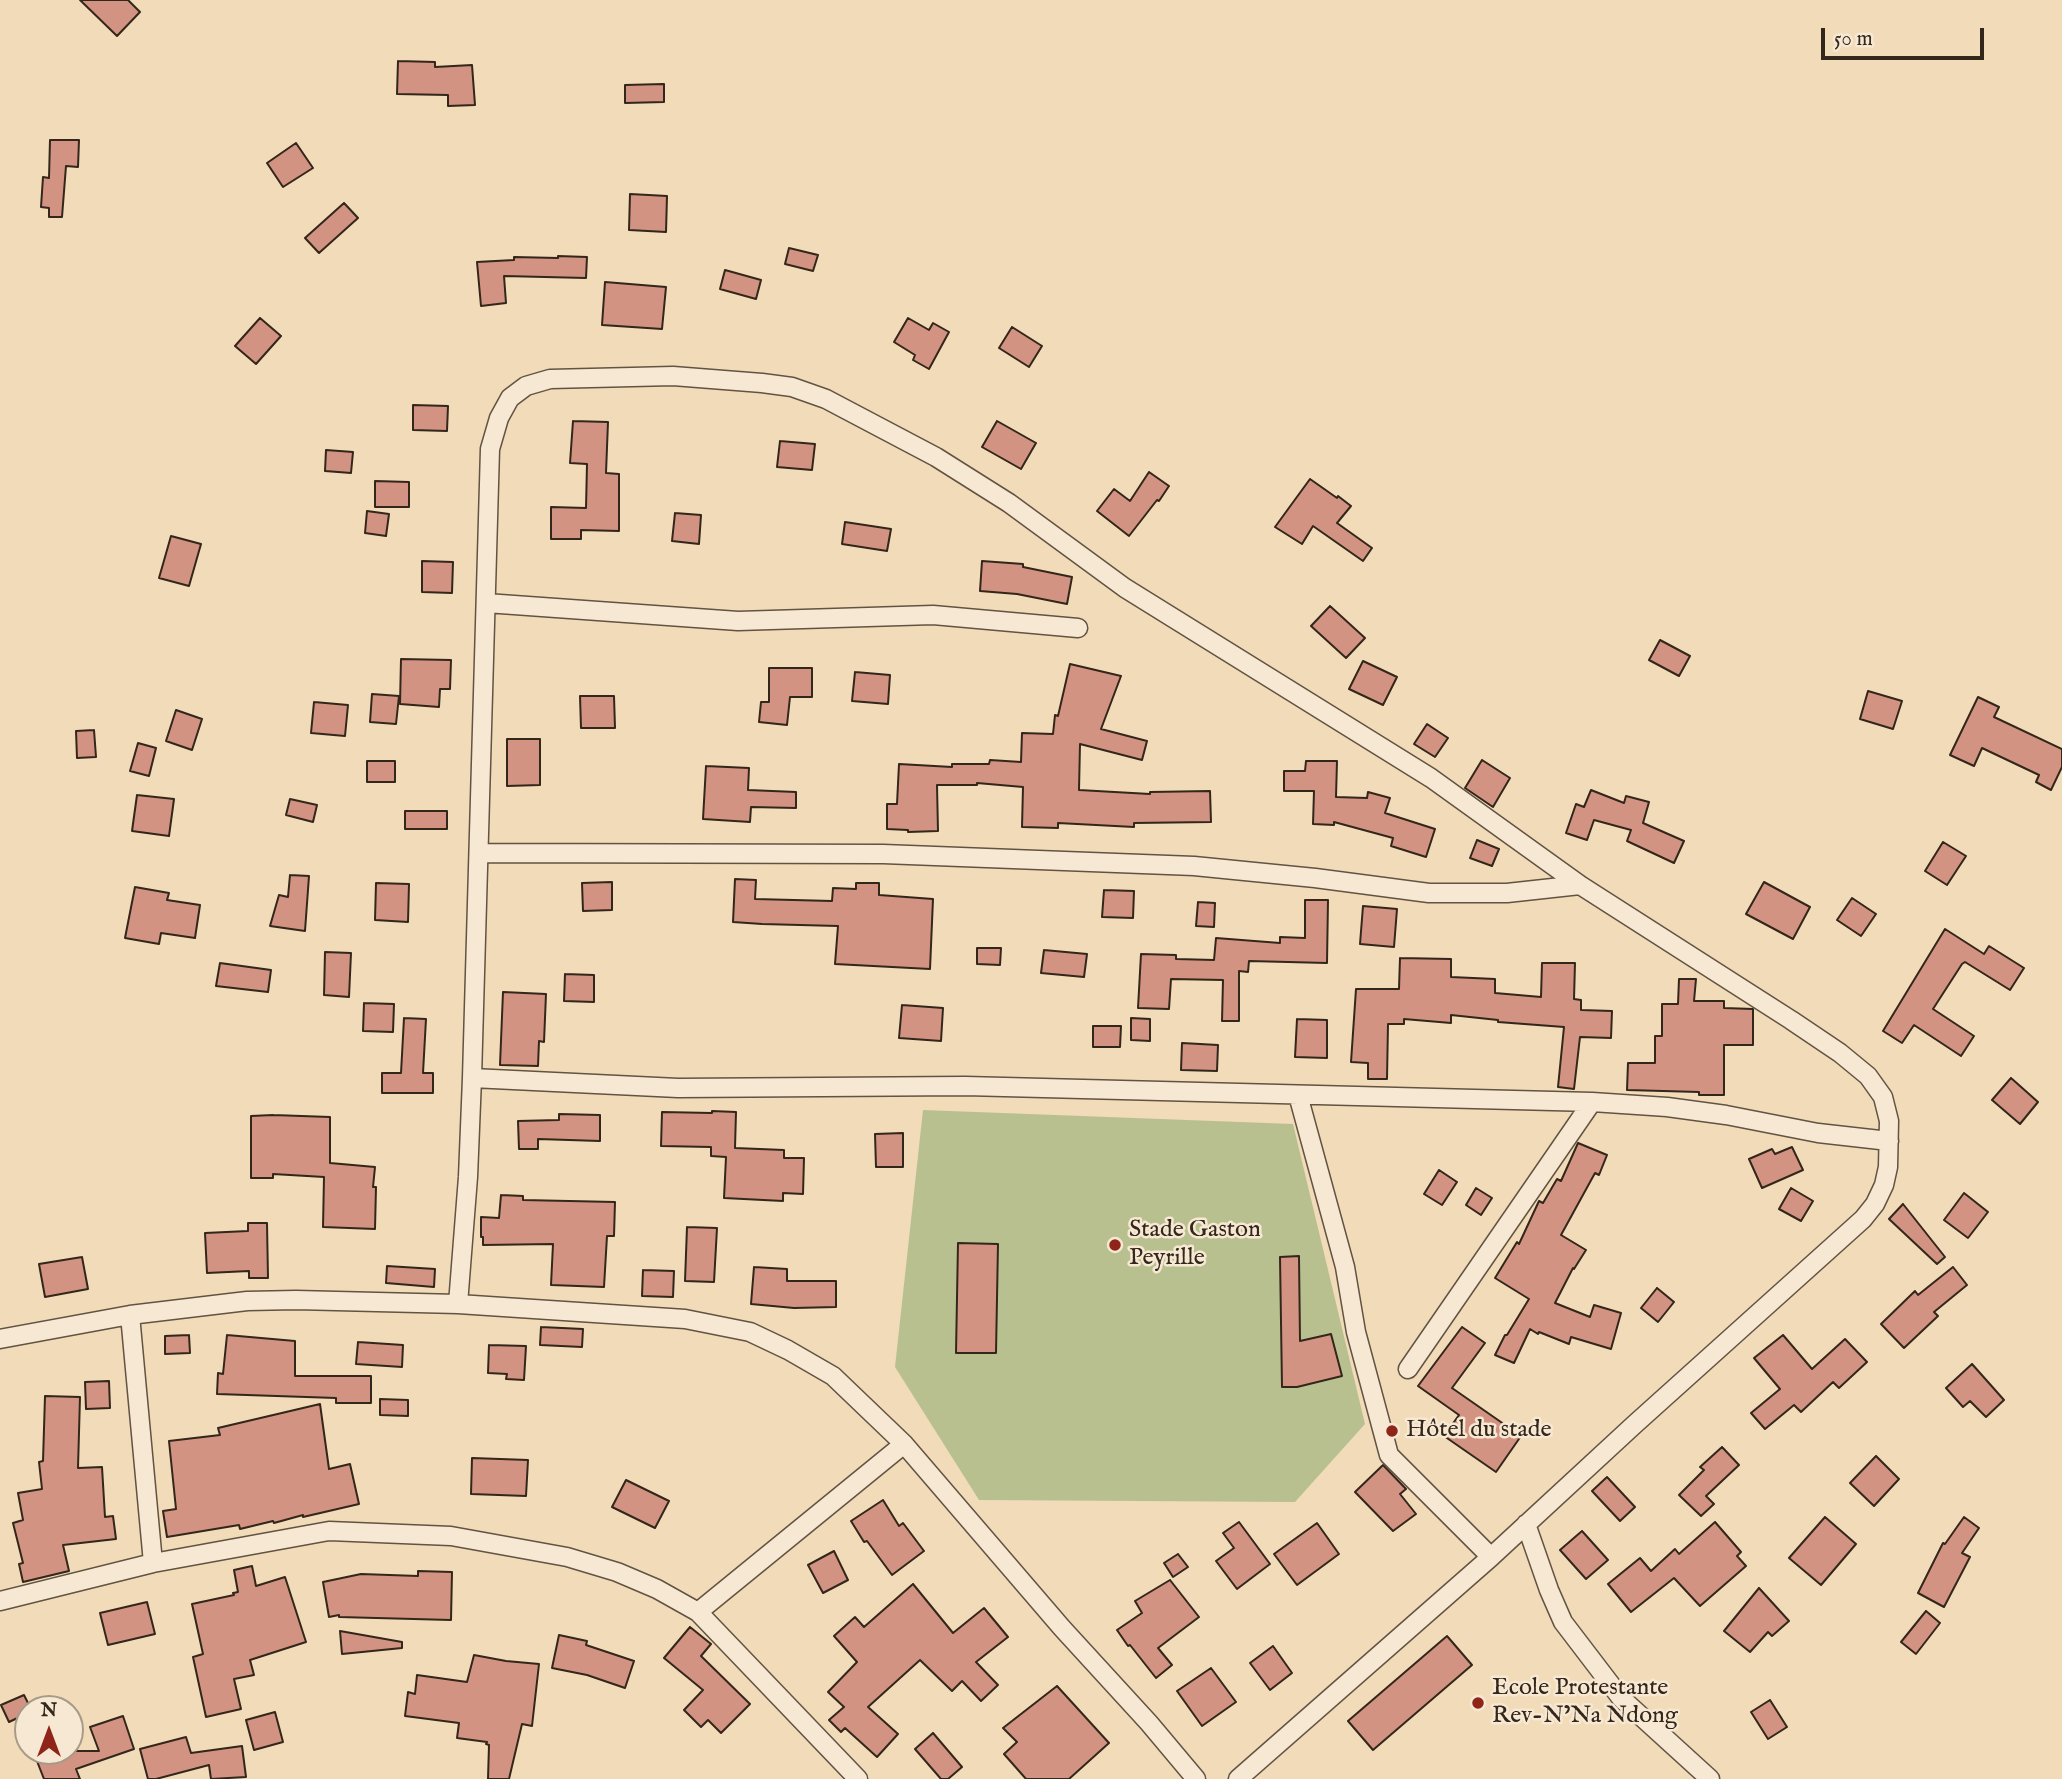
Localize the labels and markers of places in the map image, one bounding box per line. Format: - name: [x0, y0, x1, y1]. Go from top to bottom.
- place label: Stade Gaston Peyrille: [1129, 1217, 1261, 1273]
- marker: Stade Gaston Peyrille: [1107, 1237, 1123, 1253]
- place label: Hôtel du stade: [1406, 1417, 1552, 1445]
- marker: Hôtel du stade: [1384, 1423, 1400, 1439]
- place label: Ecole Protestante Rev-N’Na Ndong: [1492, 1675, 1678, 1731]
- marker: Ecole Protestante Rev-N’Na Ndong: [1470, 1695, 1486, 1711]

